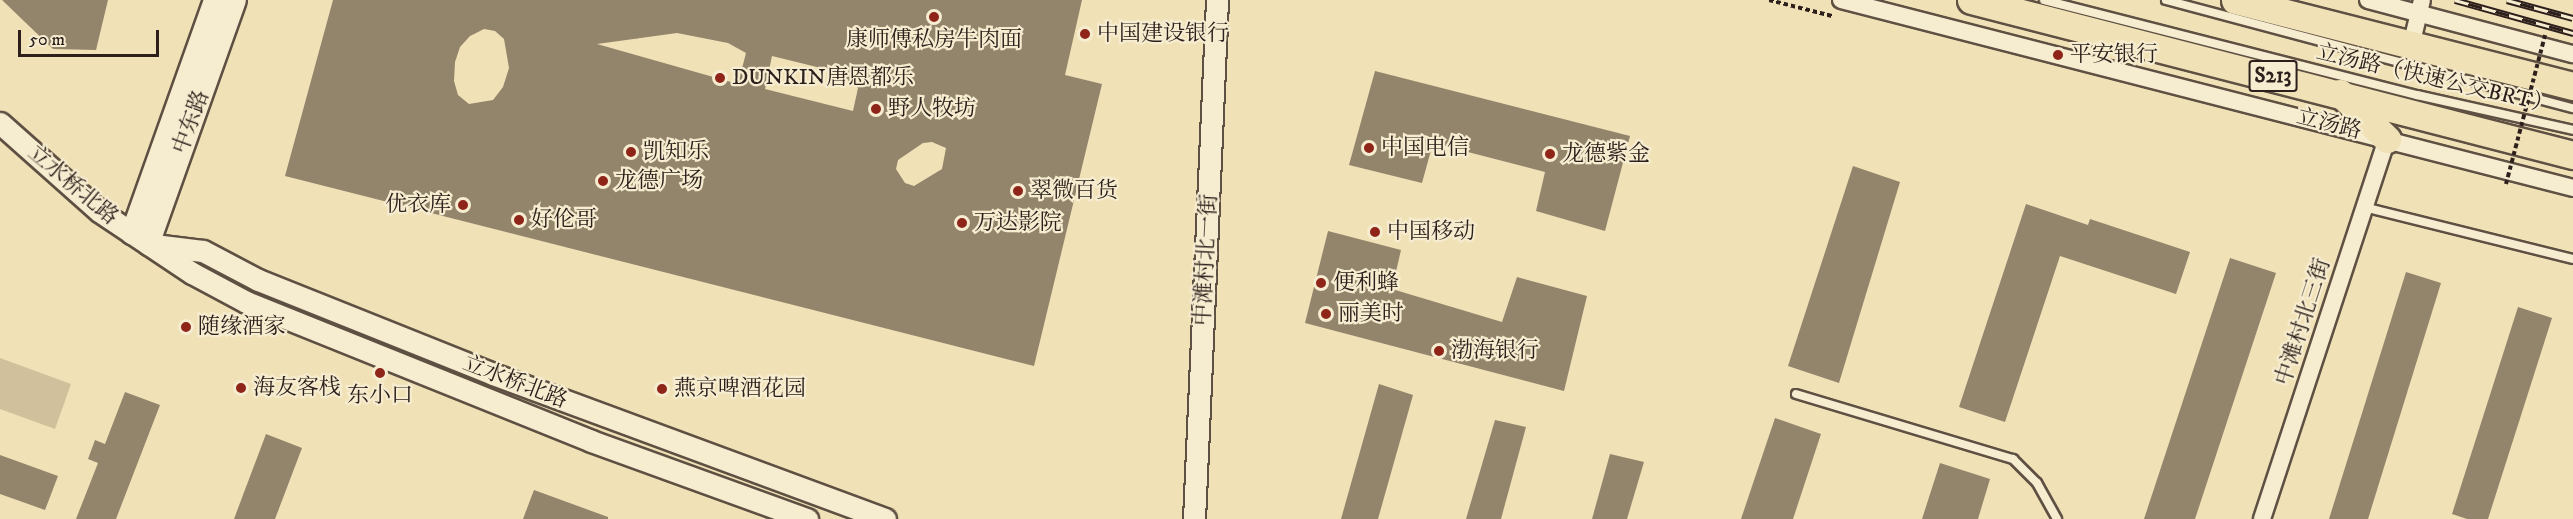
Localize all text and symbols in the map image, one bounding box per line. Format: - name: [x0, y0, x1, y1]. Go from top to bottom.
- marker: 康师傅私房牛肉面: [927, 10, 941, 24]
- scale bar: [21, 18, 162, 56]
- place label: 中国建设银行: [1097, 21, 1229, 47]
- place label: 康师傅私房牛肉面: [846, 27, 1022, 53]
- marker: 中国建设银行: [1078, 27, 1092, 41]
- text: 50 m: [29, 29, 65, 51]
- street label: 立汤路（快速公交BRT）: [2314, 39, 2556, 119]
- place label: 平安银行: [2070, 42, 2158, 68]
- marker: 平安银行: [2051, 48, 2065, 62]
- road number: S213: [2248, 58, 2298, 94]
- place label: DUNKIN唐恩都乐: [732, 65, 914, 91]
- marker: DUNKIN唐恩都乐: [713, 71, 727, 85]
- street label: 中东路: [167, 86, 215, 158]
- place label: 野人牧坊: [888, 96, 976, 122]
- marker: 野人牧坊: [869, 102, 883, 116]
- street label: 立汤路: [2294, 103, 2364, 145]
- place label: 中国电信: [1381, 135, 1469, 161]
- place label: 凯知乐: [643, 139, 709, 165]
- street label: 立水桥北路: [22, 140, 124, 230]
- marker: 中国电信: [1362, 141, 1376, 155]
- place label: 龙德紫金: [1562, 141, 1650, 167]
- marker: 凯知乐: [624, 145, 638, 159]
- marker: 龙德紫金: [1543, 147, 1557, 161]
- place label: 龙德广场: [615, 168, 703, 194]
- marker: 龙德广场: [596, 174, 610, 188]
- place label: 翠微百货: [1030, 178, 1118, 204]
- marker: 翠微百货: [1011, 184, 1025, 198]
- place label: 优衣库: [385, 192, 451, 218]
- street label: 中滩村北一街: [1189, 193, 1223, 327]
- marker: 优衣库: [456, 198, 470, 212]
- place label: 好伦哥: [531, 207, 597, 233]
- place label: 万达影院: [974, 210, 1062, 236]
- marker: 好伦哥: [512, 213, 526, 227]
- marker: 万达影院: [955, 216, 969, 230]
- place label: 中国移动: [1387, 219, 1475, 245]
- marker: 中国移动: [1368, 225, 1382, 239]
- street label: 中滩村北三街: [2270, 255, 2336, 389]
- place label: 便利蜂: [1333, 270, 1399, 296]
- marker: 便利蜂: [1314, 276, 1328, 290]
- place label: 丽美时: [1338, 301, 1404, 327]
- marker: 丽美时: [1319, 307, 1333, 321]
- place label: 随缘酒家: [198, 314, 286, 340]
- marker: 随缘酒家: [179, 320, 193, 334]
- place label: 渤海银行: [1451, 338, 1539, 364]
- marker: 渤海银行: [1432, 344, 1446, 358]
- street label: 立水桥北路: [459, 350, 571, 414]
- marker: 东小口: [373, 366, 387, 380]
- place label: 海友客栈: [253, 375, 341, 401]
- place label: 燕京啤酒花园: [674, 376, 806, 402]
- marker: 海友客栈: [234, 381, 248, 395]
- marker: 燕京啤酒花园: [655, 382, 669, 396]
- place label: 东小口: [347, 383, 413, 409]

